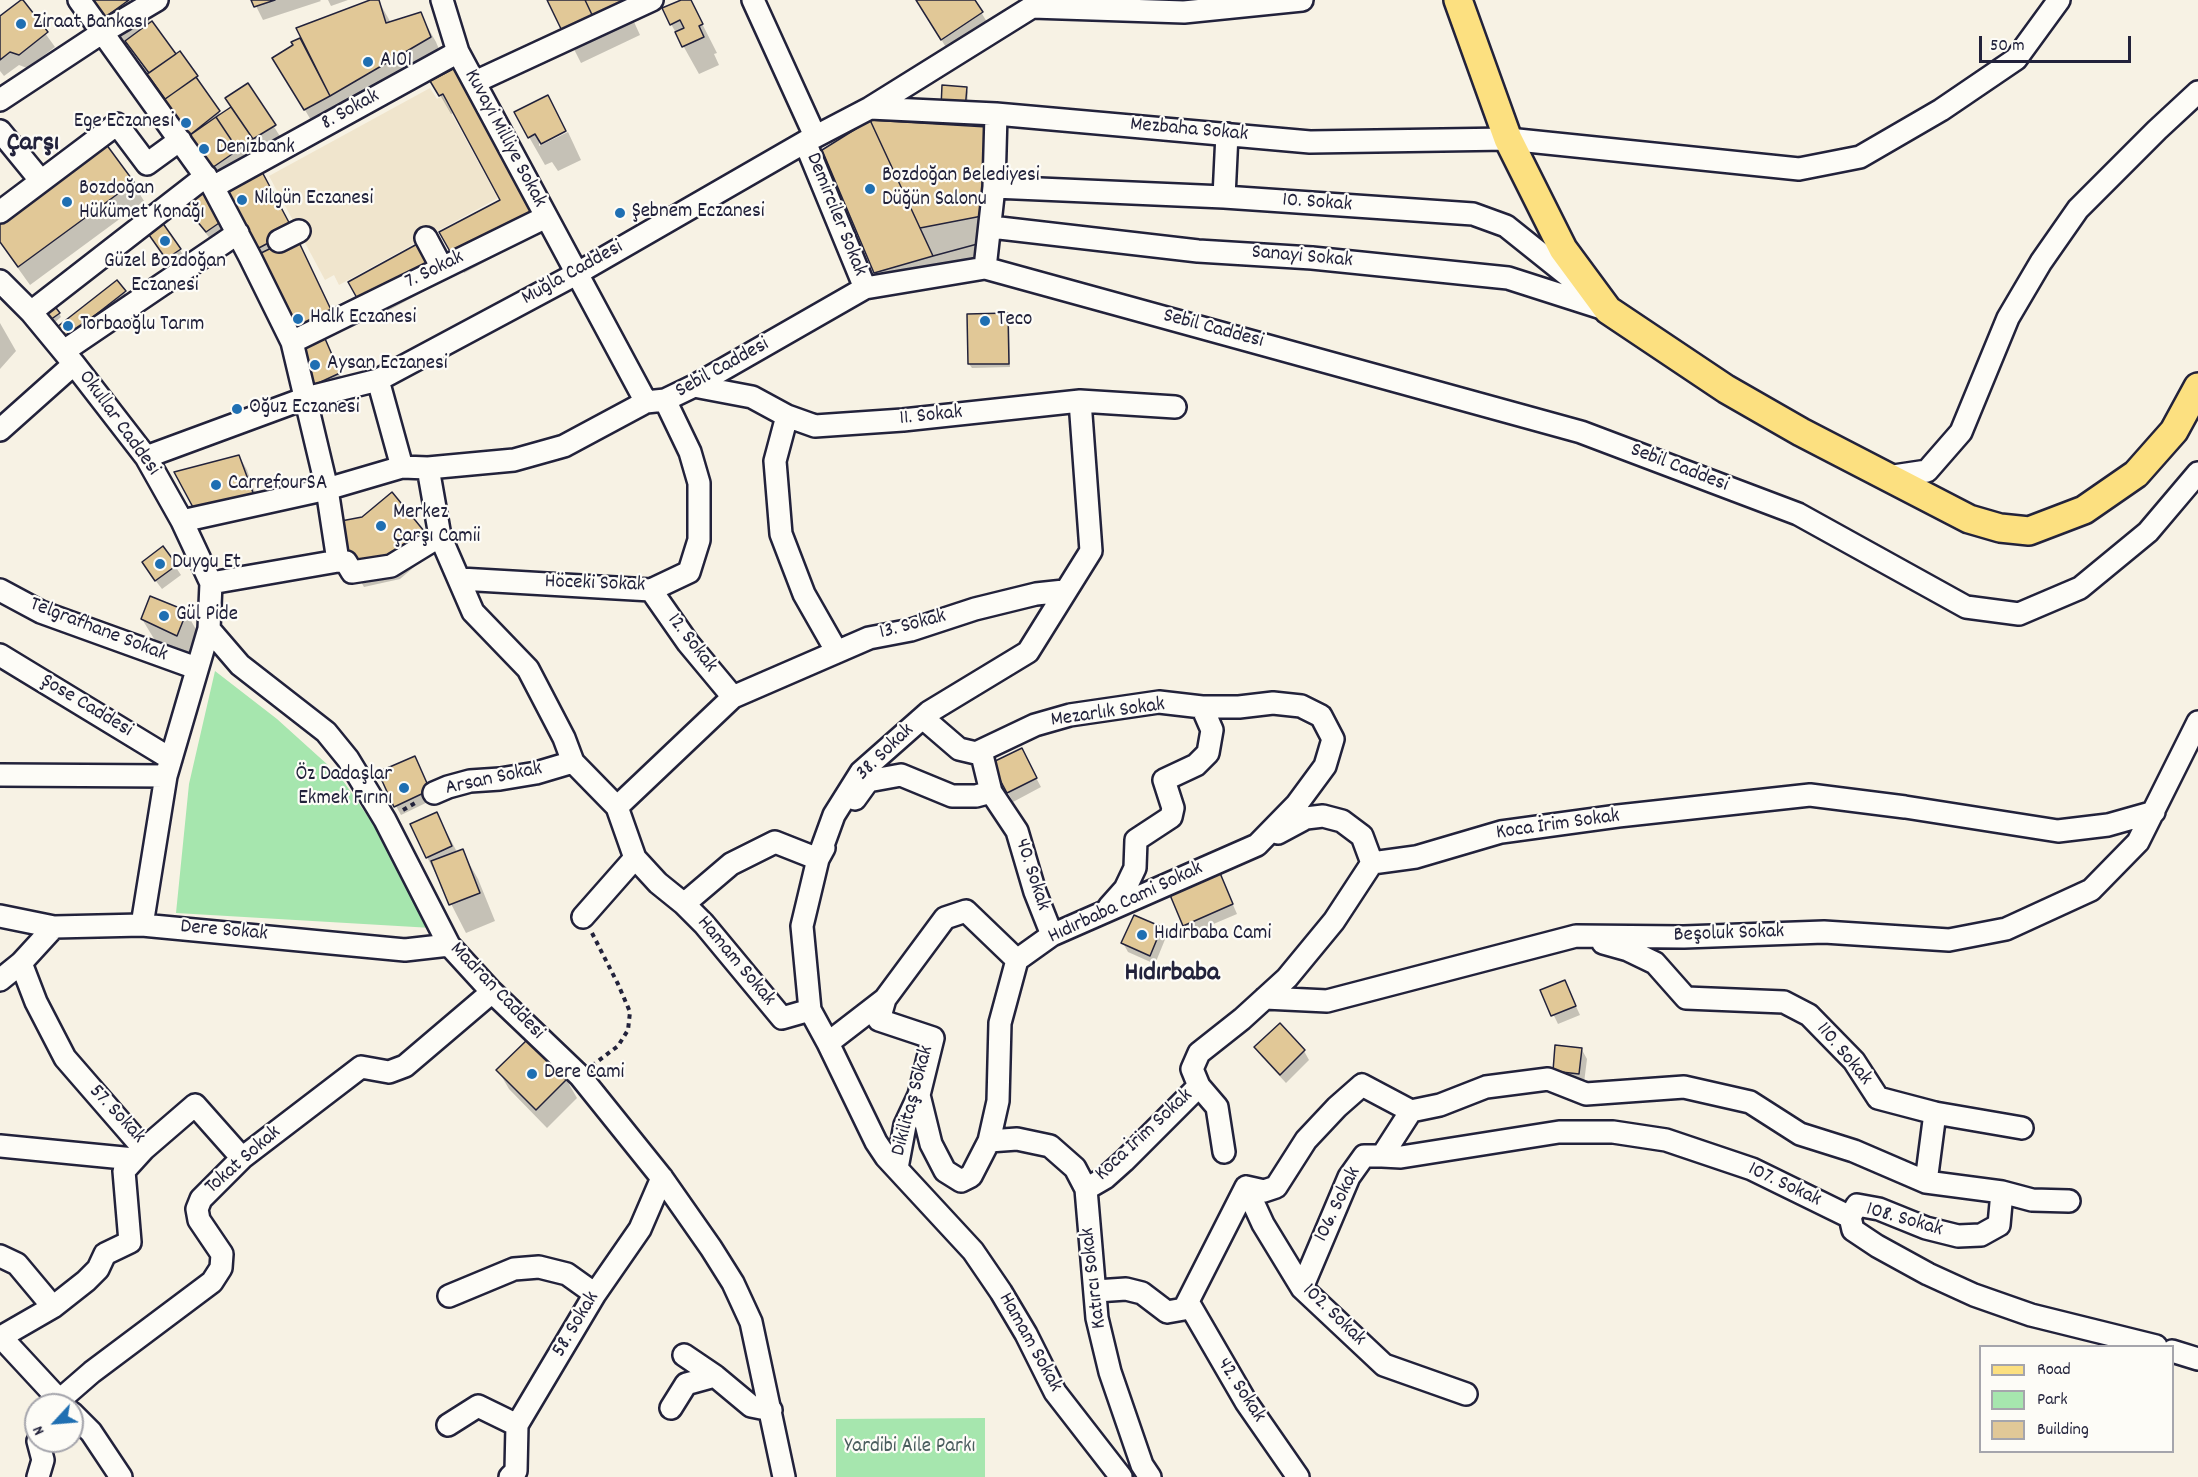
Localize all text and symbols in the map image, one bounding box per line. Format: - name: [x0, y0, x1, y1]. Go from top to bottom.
- place label: Ziraat Bankası: [33, 11, 147, 37]
- marker: Ziraat Bankası: [14, 17, 28, 31]
- scale bar: [1982, 24, 2134, 62]
- text: 50 m: [1990, 34, 2025, 59]
- place label: A101: [380, 49, 412, 75]
- marker: A101: [361, 55, 375, 69]
- street label: Kuvayi Milliye Sokak: [457, 66, 551, 212]
- street label: 8. Sokak: [318, 85, 384, 137]
- place label: Ege Eczanesi: [74, 110, 174, 136]
- street label: Mezbaha Sokak: [1129, 113, 1249, 149]
- marker: Ege Eczanesi: [179, 116, 193, 130]
- district label: Çarşı: [7, 129, 59, 161]
- place label: Denizbank: [216, 136, 295, 162]
- marker: Denizbank: [197, 142, 211, 156]
- street label: Demirciler Sokak: [799, 150, 871, 280]
- place label: Bozdoğan Belediyesi Düğün Salonu: [882, 164, 1040, 214]
- place label: Bozdoğan Hükümet Konağı: [79, 177, 204, 227]
- marker: Bozdoğan Belediyesi Düğün Salonu: [863, 182, 877, 196]
- place label: Nilgün Eczanesi: [254, 187, 373, 213]
- street label: 10. Sokak: [1281, 189, 1353, 219]
- marker: Nilgün Eczanesi: [235, 193, 249, 207]
- marker: Bozdoğan Hükümet Konağı: [60, 195, 74, 209]
- place label: Şebnem Eczanesi: [632, 200, 765, 226]
- marker: Şebnem Eczanesi: [613, 206, 627, 220]
- marker: Güzel Bozdoğan Eczanesi: [158, 234, 172, 248]
- street label: Muğla Caddesi: [518, 236, 628, 312]
- street label: Sanayi Sokak: [1250, 241, 1354, 275]
- street label: 7. Sokak: [402, 246, 468, 296]
- place label: Güzel Bozdoğan Eczanesi: [104, 250, 226, 300]
- street label: Sebil Caddesi: [1160, 304, 1266, 356]
- place label: Halk Eczanesi: [310, 306, 416, 332]
- place label: Teco: [997, 308, 1032, 334]
- marker: Halk Eczanesi: [291, 312, 305, 326]
- place label: Torbaoğlu Tarım: [80, 313, 204, 339]
- marker: Teco: [978, 314, 992, 328]
- marker: Torbaoğlu Tarım: [61, 319, 75, 333]
- street label: Sebil Caddesi: [672, 333, 774, 405]
- place label: Aysan Eczanesi: [327, 352, 448, 378]
- marker: Aysan Eczanesi: [308, 358, 322, 372]
- street label: Okullar Caddesi: [71, 366, 165, 482]
- place label: Oğuz Eczanesi: [249, 396, 360, 422]
- street label: 11. Sokak: [898, 401, 964, 433]
- marker: Oğuz Eczanesi: [230, 402, 244, 416]
- street label: Sebil Caddesi: [1626, 439, 1732, 499]
- place label: CarrefourSA: [228, 472, 327, 498]
- marker: CarrefourSA: [209, 478, 223, 492]
- place label: Merkez Çarşı Camii: [393, 501, 480, 551]
- marker: Merkez Çarşı Camii: [374, 519, 388, 533]
- place label: Duygu Et: [172, 551, 241, 577]
- marker: Duygu Et: [153, 557, 167, 571]
- street label: Höceki Sokak: [544, 571, 646, 599]
- street label: Telgrafhane Sokak: [25, 593, 171, 669]
- place label: Gül Pide: [176, 603, 238, 629]
- street label: 13. Sokak: [877, 605, 949, 647]
- marker: Gül Pide: [157, 609, 171, 623]
- street label: 12. Sokak: [660, 610, 722, 678]
- street label: Şose Caddesi: [35, 670, 137, 744]
- street label: Mezarlık Sokak: [1049, 694, 1167, 734]
- street label: 38. Sokak: [851, 719, 921, 787]
- street label: Arsan Sokak: [443, 757, 545, 803]
- place label: Öz Dadaşlar Ekmek Fırını: [296, 763, 392, 813]
- marker: Öz Dadaşlar Ekmek Fırını: [397, 781, 411, 795]
- street label: Koca İrim Sokak: [1495, 805, 1621, 847]
- street label: 40. Sokak: [1008, 836, 1054, 914]
- street label: Hıdırbaba Cami Sokak: [1045, 857, 1207, 951]
- street label: Hamam Sokak: [690, 912, 780, 1012]
- street label: Dere Sokak: [179, 916, 269, 948]
- street label: Beşoluk Sokak: [1673, 920, 1785, 950]
- place label: Hıdırbaba Cami: [1154, 922, 1271, 948]
- marker: Hıdırbaba Cami: [1135, 928, 1149, 942]
- street label: Madran Caddesi: [443, 938, 549, 1046]
- district label: Hıdırbaba: [1124, 959, 1220, 991]
- street label: 110. Sokak: [1809, 1018, 1877, 1092]
- street label: Dikilitaş Sokak: [887, 1043, 941, 1159]
- place label: Dere Cami: [544, 1061, 624, 1087]
- marker: Dere Cami: [525, 1067, 539, 1081]
- street label: 57. Sokak: [82, 1080, 150, 1150]
- street label: Koca İrim Sokak: [1091, 1084, 1199, 1188]
- street label: Tokat Sokak: [201, 1121, 287, 1201]
- street label: 107. Sokak: [1743, 1158, 1825, 1214]
- street label: 106. Sokak: [1310, 1163, 1368, 1247]
- street label: 108. Sokak: [1863, 1198, 1945, 1244]
- street label: Katırcı Sokak: [1076, 1226, 1114, 1330]
- street label: 102. Sokak: [1296, 1279, 1370, 1353]
- street label: 58. Sokak: [548, 1288, 606, 1362]
- street label: Hamam Sokak: [991, 1289, 1067, 1397]
- legend: [1979, 1345, 2174, 1453]
- street label: 42. Sokak: [1210, 1354, 1270, 1428]
- text: Road: [2037, 1358, 2071, 1383]
- text: Park: [2037, 1388, 2068, 1413]
- north arrow: [24, 1393, 84, 1453]
- text: Building: [2037, 1418, 2089, 1443]
- text: N: [27, 1422, 51, 1439]
- park label: Yardibi Aile Parkı: [845, 1435, 975, 1461]

